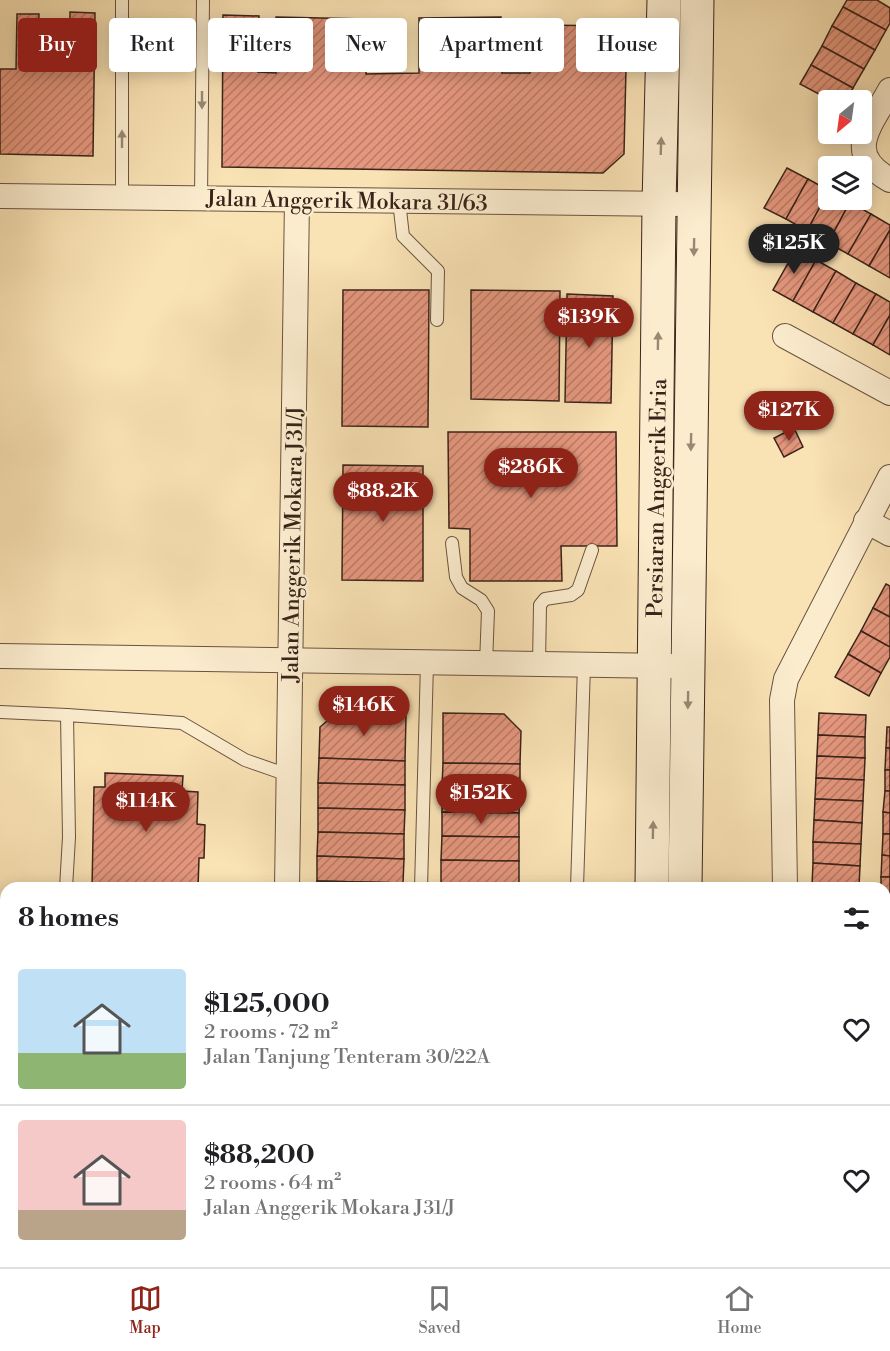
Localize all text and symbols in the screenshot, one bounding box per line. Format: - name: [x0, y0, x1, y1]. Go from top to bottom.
- chip: Buy: [18, 18, 97, 72]
- chip: Rent: [109, 18, 196, 72]
- chip: Filters: [208, 18, 313, 72]
- chip: New: [325, 18, 407, 72]
- chip: Apartment: [419, 18, 564, 72]
- chip: House: [576, 18, 679, 72]
- north arrow: [818, 90, 872, 144]
- map controls: [818, 90, 872, 210]
- one-way arrow: [197, 91, 207, 110]
- one-way arrow: [117, 130, 127, 149]
- one-way arrow: [656, 136, 665, 155]
- button: layers: [818, 156, 872, 210]
- street label: Jalan Anggerik Mokara 31/63: [205, 186, 488, 217]
- pin: $125K: [752, 224, 836, 275]
- text: $125K: [763, 231, 826, 256]
- one-way arrow: [689, 238, 698, 257]
- pin: $139K: [547, 298, 631, 349]
- text: $139K: [558, 305, 620, 330]
- one-way arrow: [653, 331, 663, 350]
- street label: Persiaran Anggerik Eria: [642, 377, 673, 618]
- pin: $127K: [747, 391, 831, 442]
- text: $127K: [758, 398, 820, 423]
- street label: Jalan Anggerik Mokara J31/J: [278, 406, 309, 684]
- one-way arrow: [686, 433, 696, 452]
- pin: $286K: [489, 448, 573, 499]
- text: $286K: [498, 455, 564, 480]
- pin: $88.2K: [334, 472, 432, 523]
- text: $88.2K: [347, 479, 419, 504]
- pin: $146K: [322, 686, 406, 737]
- one-way arrow: [683, 691, 693, 710]
- text: $146K: [333, 693, 395, 718]
- pin: $152K: [439, 774, 523, 825]
- text: $152K: [450, 781, 512, 806]
- pin: $114K: [104, 782, 188, 833]
- text: $114K: [116, 789, 176, 814]
- one-way arrow: [648, 820, 658, 839]
- text: 8 homes: [18, 902, 119, 934]
- icon: filters: [840, 902, 873, 935]
- text: $125,000: [204, 988, 330, 1020]
- icon: home: [66, 993, 138, 1065]
- icon: heart: [840, 1013, 873, 1046]
- text: 2 rooms · 72 m²: [204, 1020, 338, 1045]
- text: Jalan Tanjung Tenteram 30/22A: [204, 1045, 490, 1070]
- text: $88,200: [204, 1139, 315, 1171]
- icon: home: [66, 1144, 138, 1216]
- icon: heart: [840, 1164, 873, 1197]
- text: 2 rooms · 64 m²: [204, 1171, 341, 1196]
- text: Jalan Anggerik Mokara J31/J: [204, 1196, 455, 1221]
- tab: Map: [129, 1282, 162, 1338]
- tab: Saved: [419, 1282, 461, 1338]
- tab: Home: [718, 1282, 761, 1338]

